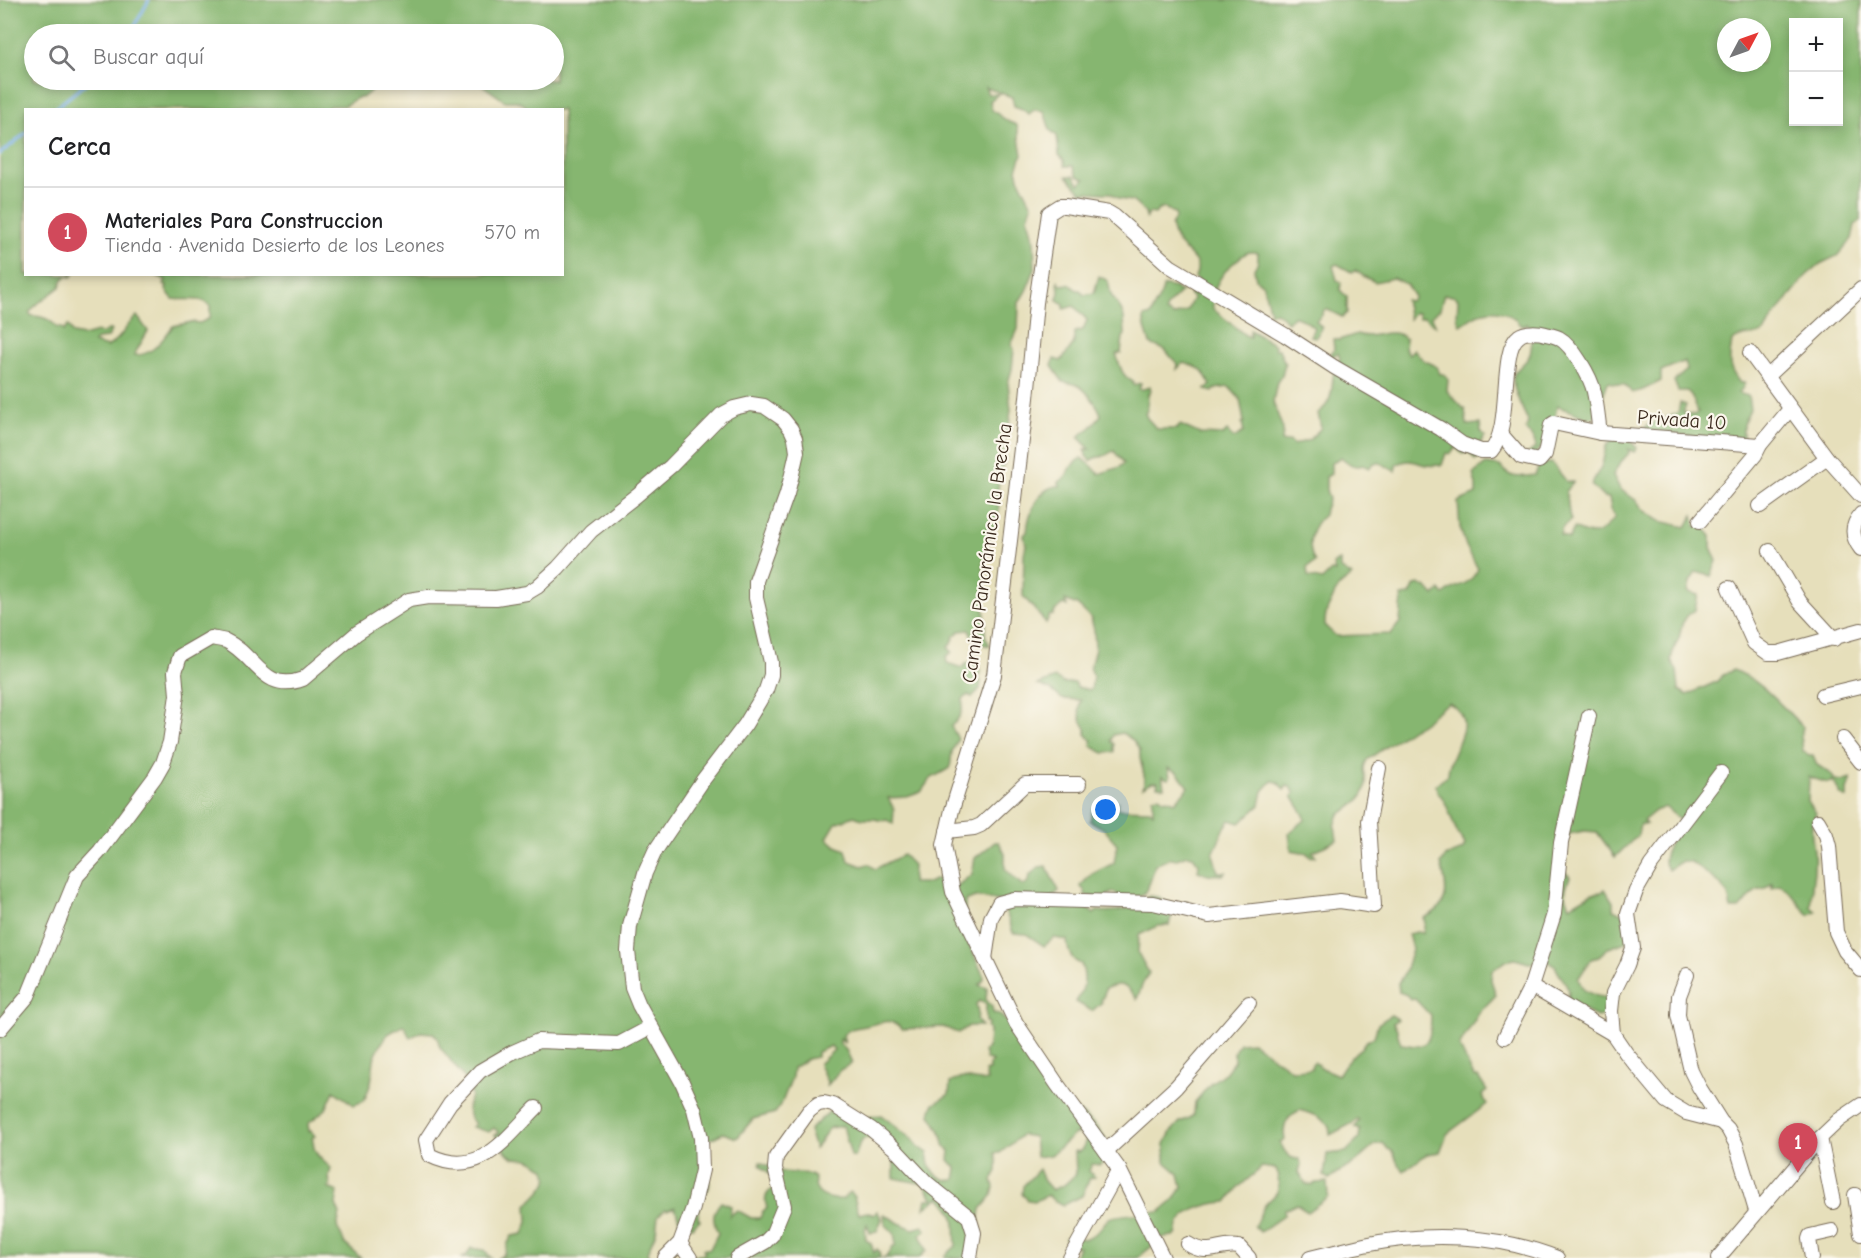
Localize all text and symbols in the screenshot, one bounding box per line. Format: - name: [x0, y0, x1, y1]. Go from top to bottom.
- north arrow: [1717, 18, 1771, 72]
- map controls: [1789, 18, 1843, 126]
- button: +: [1789, 18, 1843, 72]
- search box: [24, 24, 564, 90]
- icon: search: [45, 41, 78, 74]
- text: Buscar aquí: [93, 44, 204, 70]
- button: −: [1789, 72, 1843, 126]
- text: Cerca: [48, 132, 112, 162]
- text: Materiales Para Construccion: [105, 208, 383, 234]
- text: 1: [64, 221, 71, 244]
- text: 570 m: [484, 221, 540, 244]
- text: Tienda · Avenida Desierto de los Leones: [105, 234, 444, 257]
- street label: Privada 10: [1636, 405, 1728, 435]
- street label: Camino Panorámico la Brecha: [957, 422, 1017, 684]
- your location: [1091, 795, 1120, 824]
- pin: 1: [1778, 1124, 1818, 1173]

